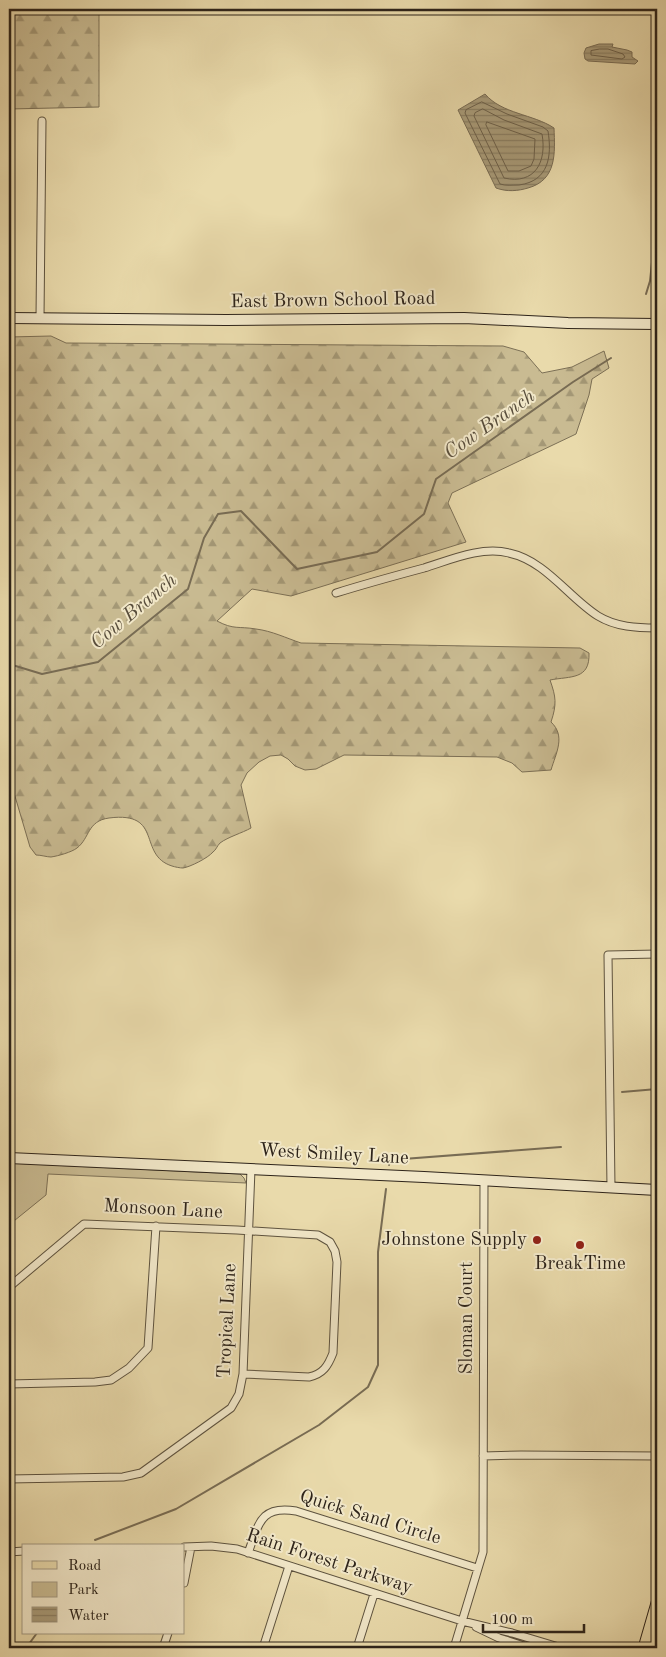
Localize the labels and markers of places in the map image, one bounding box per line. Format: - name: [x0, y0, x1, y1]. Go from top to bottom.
- place label: Johnstone Supply: [381, 1231, 527, 1250]
- marker: Johnstone Supply: [531, 1234, 543, 1246]
- marker: BreakTime: [574, 1239, 586, 1251]
- place label: BreakTime: [534, 1255, 626, 1274]

